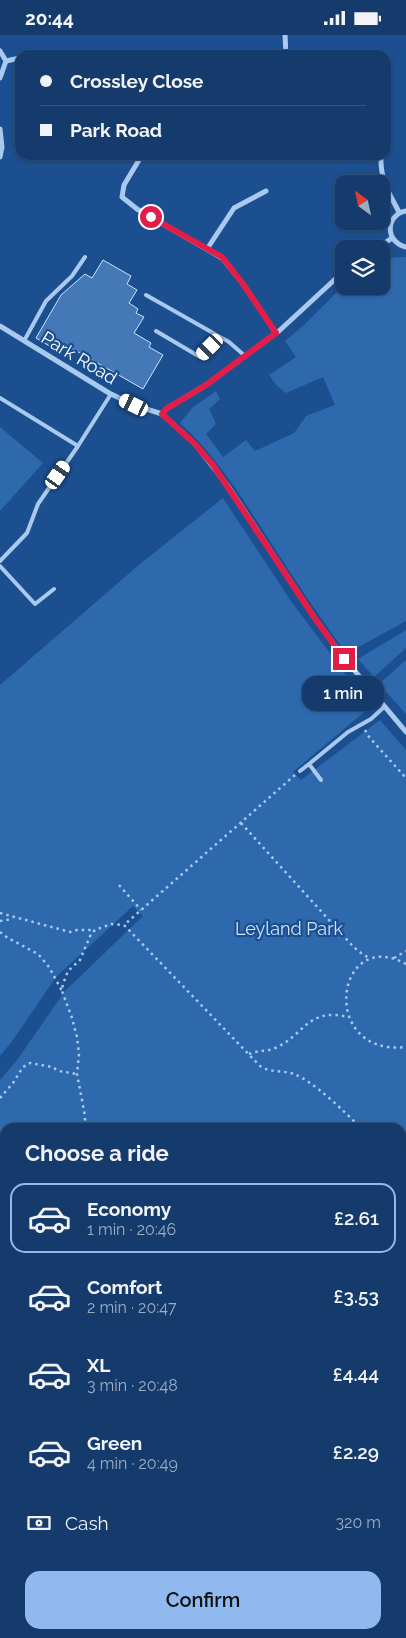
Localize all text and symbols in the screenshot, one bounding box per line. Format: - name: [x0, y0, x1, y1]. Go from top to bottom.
- text: 20:44: [25, 7, 74, 29]
- text: Crossley Close: [70, 70, 204, 92]
- text: Park Road: [70, 119, 162, 141]
- north arrow: [335, 175, 390, 230]
- map controls: [335, 175, 390, 295]
- route start: [140, 206, 162, 228]
- button: layers: [335, 240, 390, 295]
- street label: Park Road: [38, 327, 121, 388]
- car: [194, 331, 225, 363]
- car: [117, 392, 150, 418]
- car: [43, 458, 72, 492]
- route end: [333, 648, 355, 670]
- callout: 1 min: [303, 677, 385, 711]
- text: 1 min: [323, 684, 363, 703]
- park label: Leyland Park: [235, 918, 344, 939]
- text: Choose a ride: [25, 1140, 169, 1166]
- icon: car: [27, 1196, 72, 1241]
- text: Economy: [87, 1198, 171, 1220]
- text: £2.61: [334, 1207, 379, 1229]
- text: 1 min · 20:46: [87, 1220, 176, 1239]
- icon: car: [27, 1274, 72, 1319]
- text: Comfort: [87, 1276, 162, 1298]
- text: £3.53: [334, 1285, 379, 1307]
- text: 2 min · 20:47: [87, 1298, 176, 1317]
- icon: car: [27, 1352, 72, 1397]
- text: XL: [87, 1354, 110, 1376]
- text: £4.44: [333, 1363, 379, 1385]
- text: 3 min · 20:48: [87, 1376, 178, 1395]
- icon: car: [27, 1430, 72, 1475]
- text: Green: [87, 1432, 142, 1454]
- text: £2.29: [333, 1441, 379, 1463]
- text: 4 min · 20:49: [87, 1454, 178, 1473]
- icon: cash: [25, 1509, 53, 1537]
- text: Cash: [65, 1512, 109, 1534]
- text: 320 m: [336, 1513, 381, 1532]
- button: Confirm: [25, 1571, 381, 1629]

